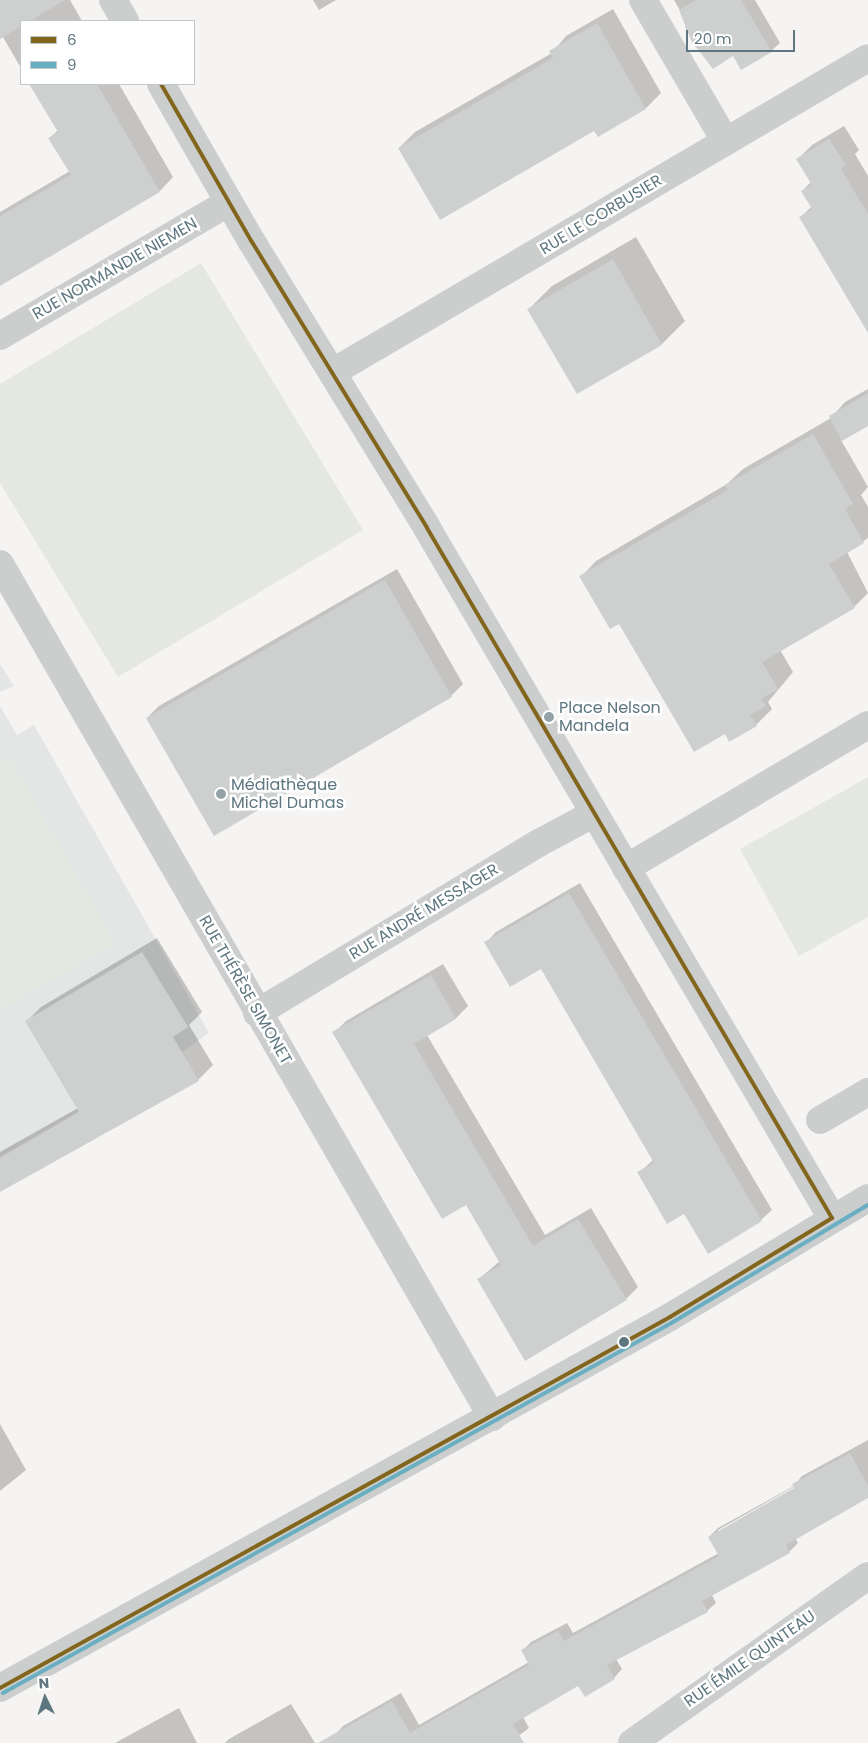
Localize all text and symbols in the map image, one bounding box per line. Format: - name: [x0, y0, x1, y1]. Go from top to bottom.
- legend: [20, 20, 195, 85]
- scale bar: [688, 20, 797, 52]
- text: 20 m: [694, 28, 732, 49]
- text: 6: [67, 29, 77, 50]
- text: 9: [67, 54, 76, 75]
- street label: RUE LE CORBUSIER: [537, 171, 665, 259]
- street label: RUE NORMANDIE NIEMEN: [29, 214, 201, 324]
- place label: Place Nelson Mandela: [559, 698, 661, 736]
- marker: Place Nelson Mandela: [543, 711, 555, 723]
- place label: Médiathèque Michel Dumas: [231, 775, 344, 813]
- marker: Médiathèque Michel Dumas: [215, 788, 227, 800]
- street label: RUE ANDRÉ MESSAGER: [346, 860, 502, 964]
- street label: RUE THÉRÈSE SIMONET: [195, 912, 295, 1068]
- unlabelled marker: [619, 1337, 629, 1347]
- street label: RUE ÉMILE QUINTEAU: [681, 1607, 819, 1711]
- north arrow: [20, 1673, 70, 1723]
- text: N: [38, 1673, 50, 1693]

